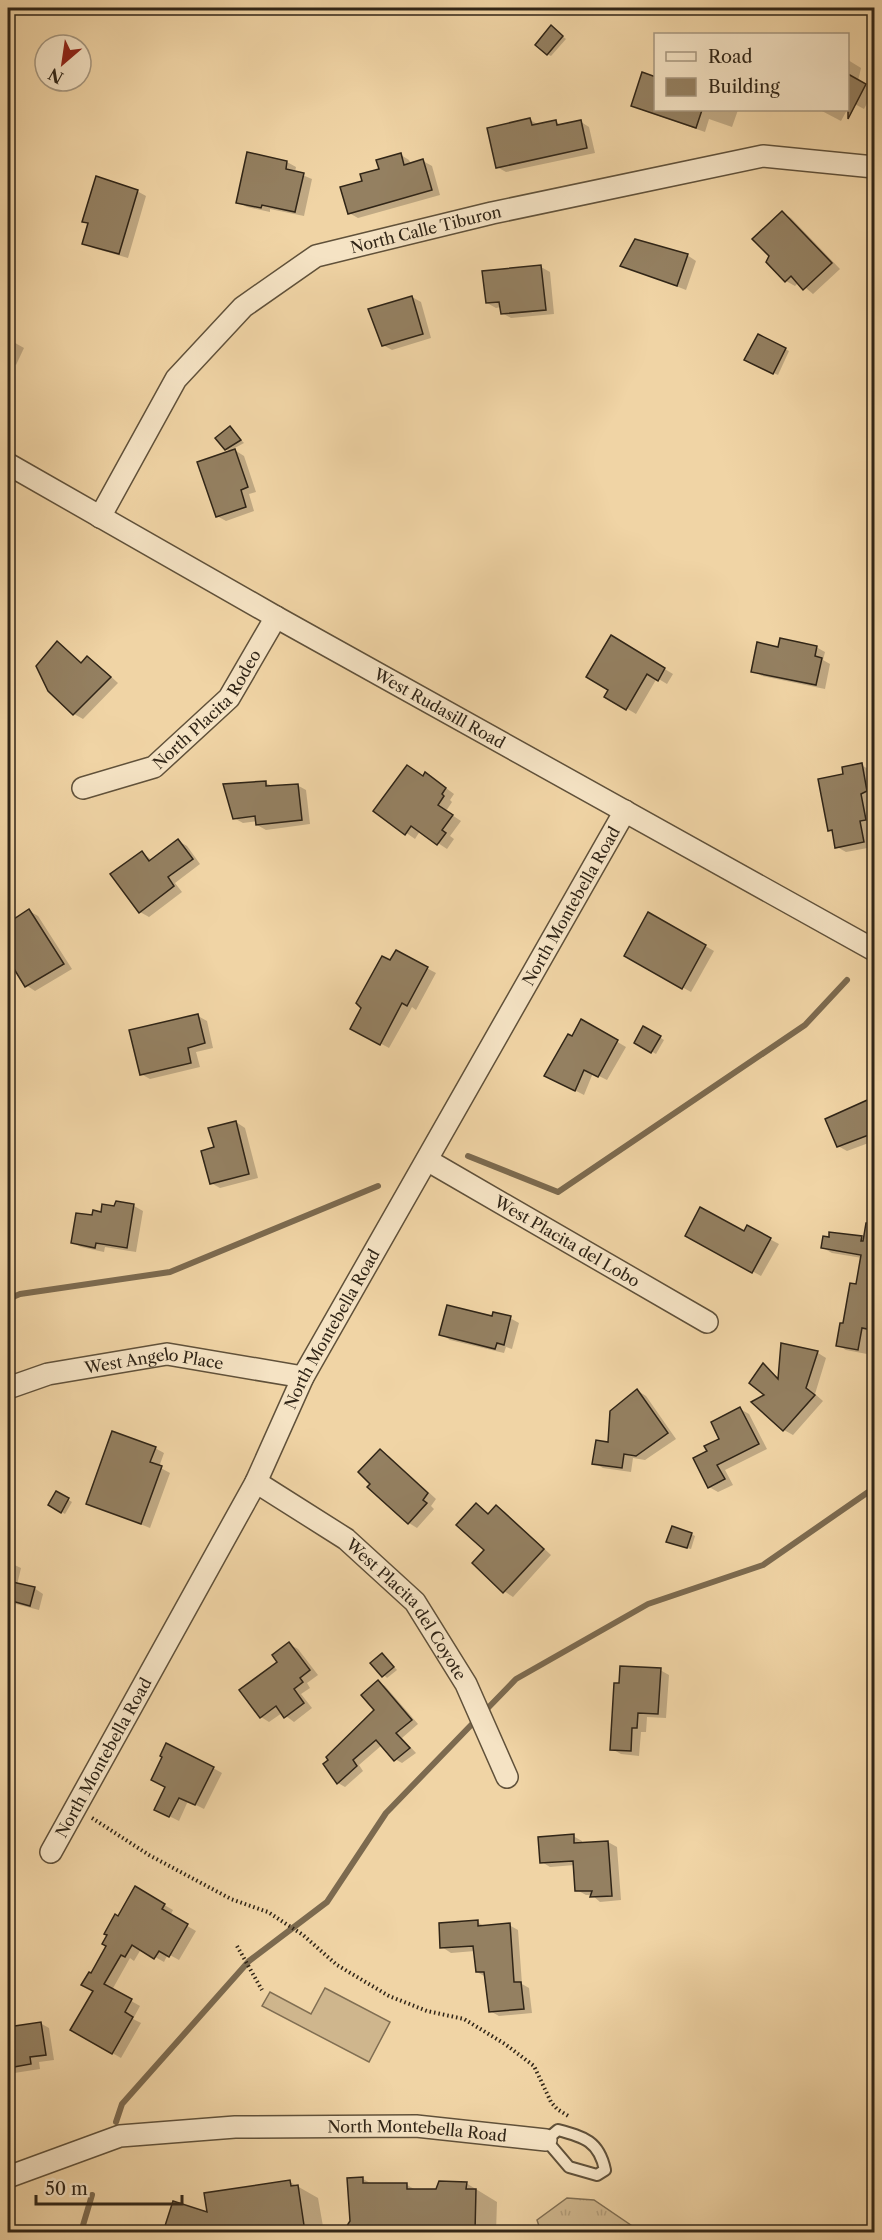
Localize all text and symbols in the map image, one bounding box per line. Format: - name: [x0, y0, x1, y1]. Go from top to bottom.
- north arrow: [33, 33, 93, 93]
- legend: [654, 33, 849, 111]
- text: Road: [708, 46, 753, 68]
- text: N: [45, 64, 67, 88]
- text: Building: [708, 76, 780, 98]
- street label: North Calle Tiburon: [348, 201, 503, 257]
- street label: North Placita Rodeo: [148, 646, 265, 773]
- street label: West Rudasill Road: [370, 663, 509, 753]
- street label: North Montebella Road: [518, 823, 624, 989]
- street label: West Placita del Lobo: [490, 1191, 644, 1291]
- street label: North Montebella Road: [280, 1245, 384, 1412]
- street label: West Angelo Place: [82, 1344, 225, 1378]
- street label: West Placita del Coyote: [341, 1533, 471, 1684]
- street label: North Montebella Road: [51, 1674, 156, 1841]
- street label: North Montebella Road: [327, 2116, 508, 2146]
- scale bar: [36, 2168, 182, 2206]
- text: 50 m: [45, 2178, 88, 2200]

